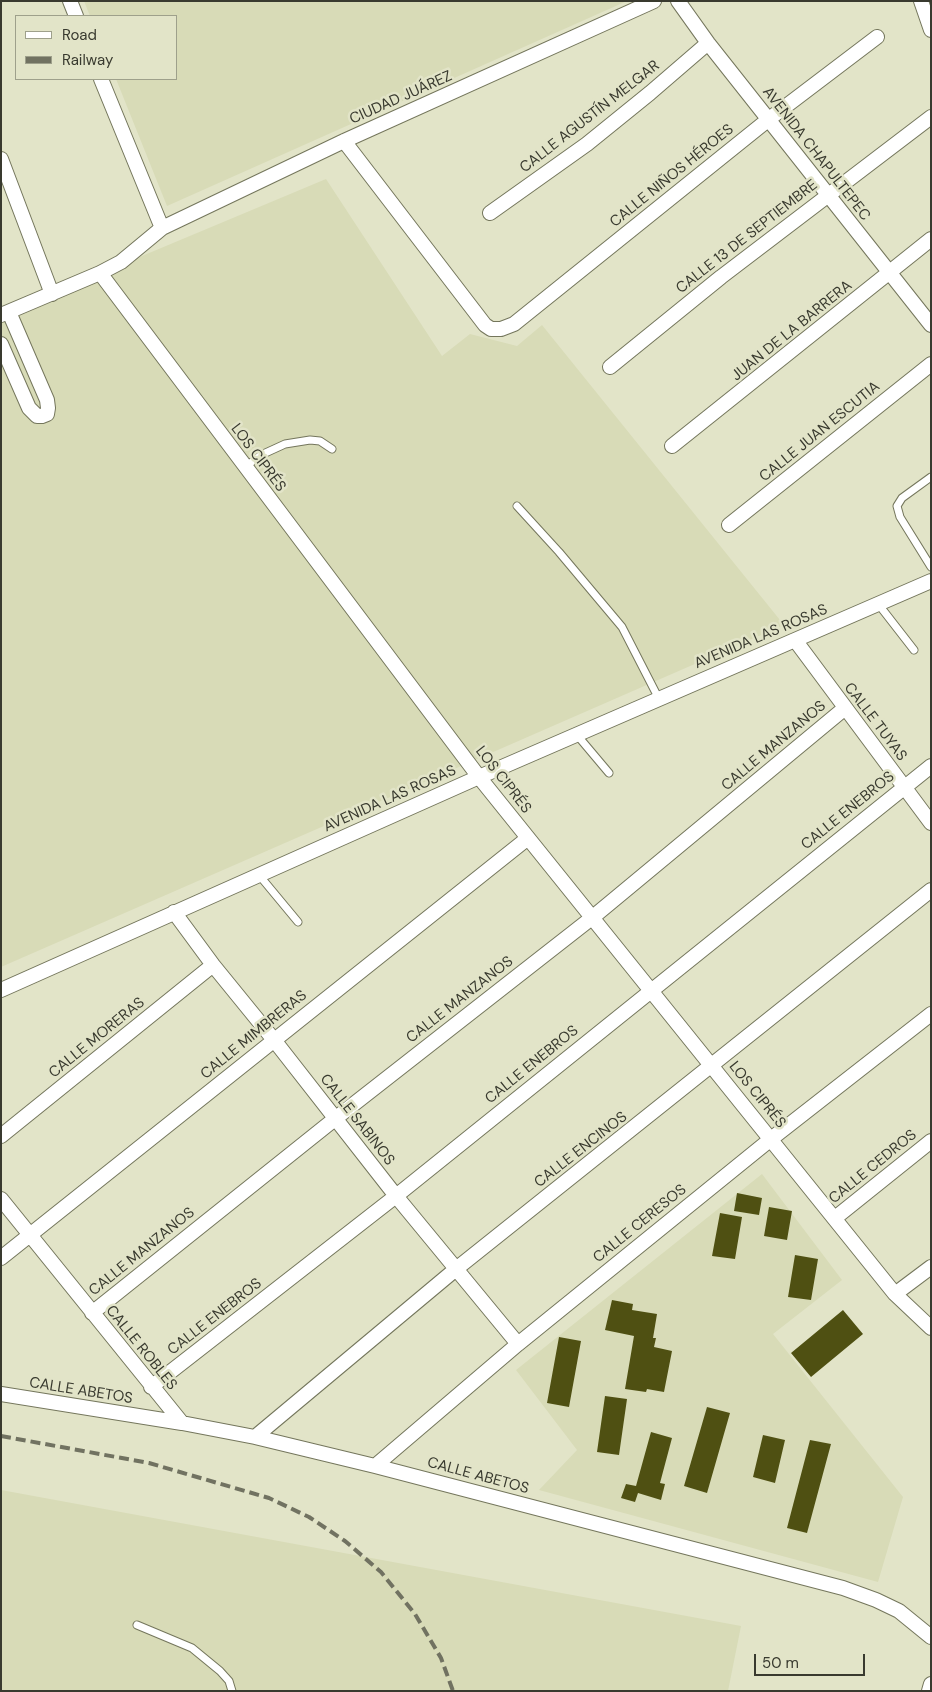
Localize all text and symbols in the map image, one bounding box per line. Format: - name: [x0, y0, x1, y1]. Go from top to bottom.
- legend: [15, 15, 178, 80]
- text: Road: [62, 25, 97, 45]
- text: Railway: [62, 50, 113, 70]
- street label: CALLE AGUSTÍN MELGAR: [517, 57, 663, 177]
- street label: CIUDAD JUÁREZ: [347, 67, 455, 129]
- street label: AVENIDA CHAPULTEPEC: [758, 83, 874, 225]
- street label: CALLE NIÑOS HÉROES: [607, 121, 737, 231]
- street label: CALLE 13 DE SEPTIEMBRE: [673, 176, 821, 298]
- street label: JUAN DE LA BARRERA: [728, 277, 856, 385]
- street label: CALLE JUAN ESCUTIA: [756, 378, 884, 486]
- street label: LOS CIPRÉS: [227, 421, 289, 495]
- street label: AVENIDA LAS ROSAS: [692, 601, 830, 673]
- street label: CALLE TUYAS: [840, 679, 910, 765]
- street label: CALLE MANZANOS: [718, 697, 830, 795]
- street label: LOS CIPRÉS: [471, 743, 535, 817]
- street label: AVENIDA LAS ROSAS: [321, 762, 459, 836]
- street label: CALLE ENEBROS: [798, 768, 898, 854]
- street label: CALLE MANZANOS: [403, 953, 517, 1047]
- street label: CALLE MIMBRERAS: [197, 987, 311, 1083]
- street label: CALLE MORERAS: [46, 994, 148, 1082]
- street label: CALLE ENEBROS: [482, 1022, 582, 1108]
- street label: LOS CIPRÉS: [725, 1058, 789, 1132]
- street label: CALLE SABINOS: [316, 1071, 398, 1169]
- street label: CALLE ENCINOS: [531, 1108, 631, 1192]
- street label: CALLE CEDROS: [826, 1126, 920, 1208]
- street label: CALLE CERESOS: [590, 1181, 690, 1267]
- street label: CALLE MANZANOS: [86, 1204, 198, 1300]
- street label: CALLE ENEBROS: [164, 1275, 266, 1359]
- street label: CALLE ROBLES: [101, 1302, 181, 1394]
- street label: CALLE ABETOS: [28, 1374, 134, 1408]
- street label: CALLE ABETOS: [425, 1454, 531, 1498]
- scale bar: [757, 1644, 868, 1676]
- text: 50 m: [762, 1653, 799, 1673]

